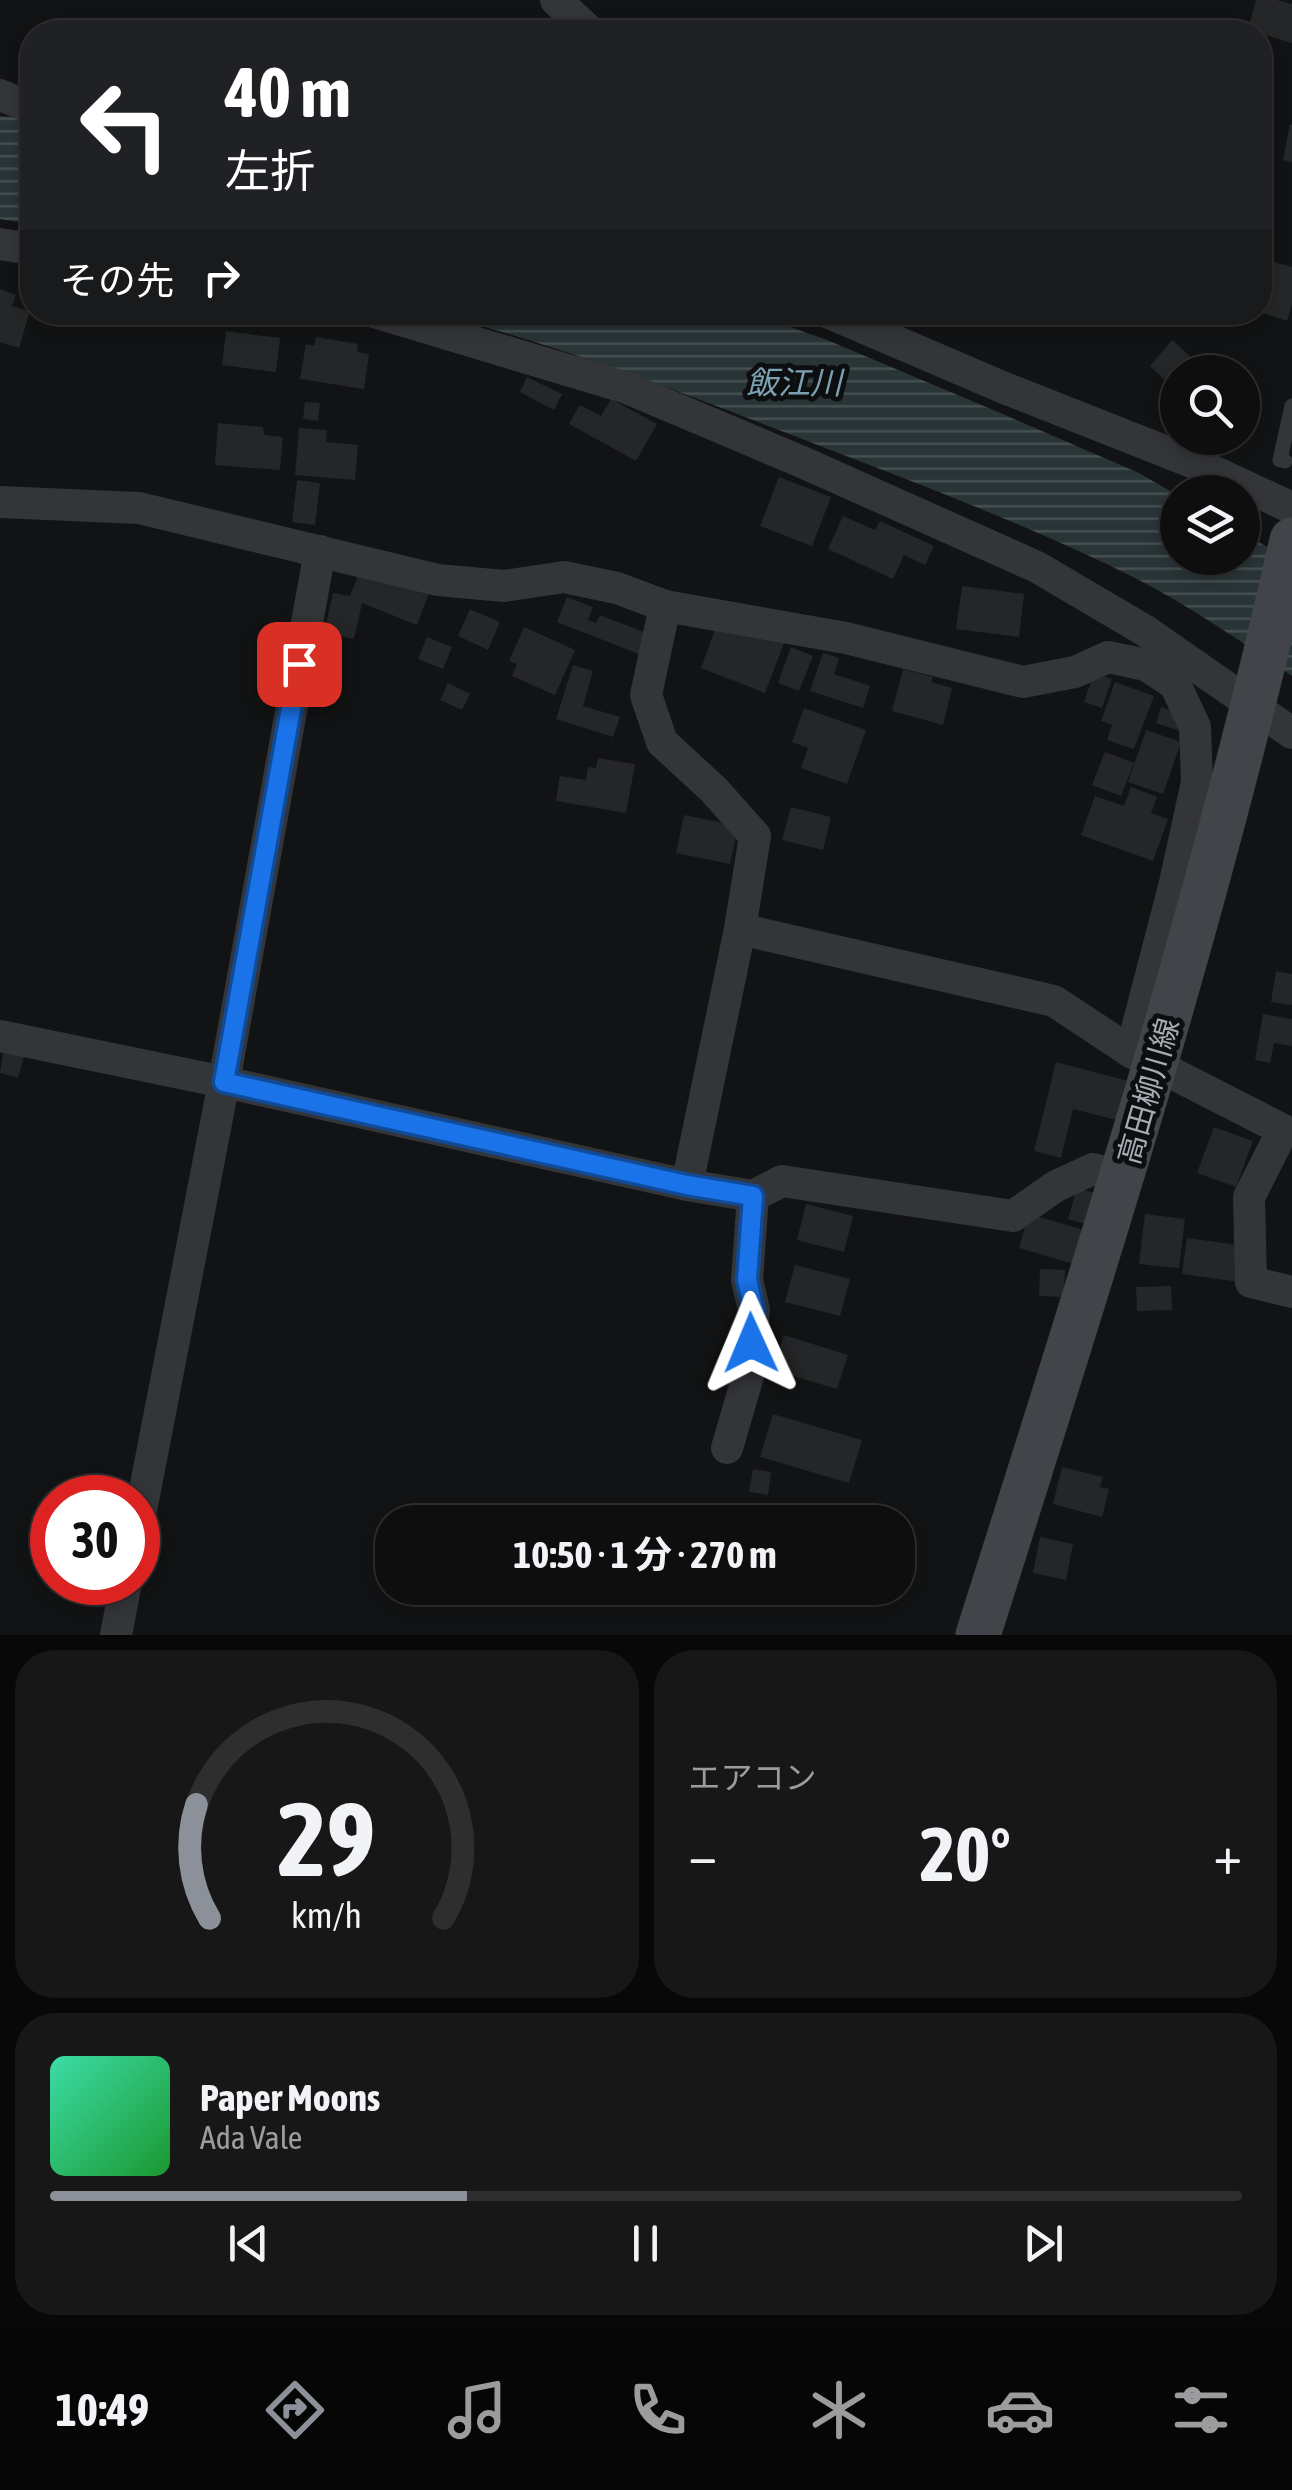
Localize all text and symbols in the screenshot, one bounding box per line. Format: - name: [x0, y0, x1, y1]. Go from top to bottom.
- text: 40 m: [225, 52, 351, 132]
- icon: left: [60, 60, 190, 190]
- text: 左折: [225, 145, 315, 197]
- icon: right: [194, 250, 249, 305]
- text: その先: [60, 259, 174, 302]
- map controls: [1160, 355, 1260, 575]
- button: search: [1160, 355, 1260, 455]
- water label: 飯江川: [746, 364, 845, 401]
- button: layers: [1160, 475, 1260, 575]
- pin: [257, 622, 342, 707]
- icon: arrive: [272, 637, 327, 692]
- street label: 高田柳川線: [1111, 1014, 1185, 1168]
- position arrow: [699, 1291, 803, 1395]
- speed limit sign: 30: [30, 1475, 160, 1605]
- text: 10:50 · 1 分 · 270 m: [513, 1533, 777, 1576]
- text: エアコン: [689, 1759, 817, 1796]
- text: 29: [278, 1779, 376, 1898]
- text: 20°: [920, 1811, 1011, 1897]
- text: −: [689, 1823, 717, 1886]
- text: +: [1213, 1823, 1242, 1886]
- text: km/h: [291, 1895, 362, 1936]
- text: Paper Moons: [200, 2076, 380, 2119]
- text: Ada Vale: [200, 2119, 302, 2156]
- icon: previous: [221, 2216, 276, 2271]
- icon: pause: [618, 2216, 673, 2271]
- icon: next: [1016, 2216, 1071, 2271]
- icon: directions: [260, 2375, 330, 2445]
- icon: music: [442, 2375, 512, 2445]
- icon: phone: [623, 2375, 693, 2445]
- icon: climate: [804, 2375, 874, 2445]
- icon: car: [985, 2375, 1055, 2445]
- icon: filters: [1166, 2375, 1236, 2445]
- text: 10:49: [56, 2384, 149, 2436]

